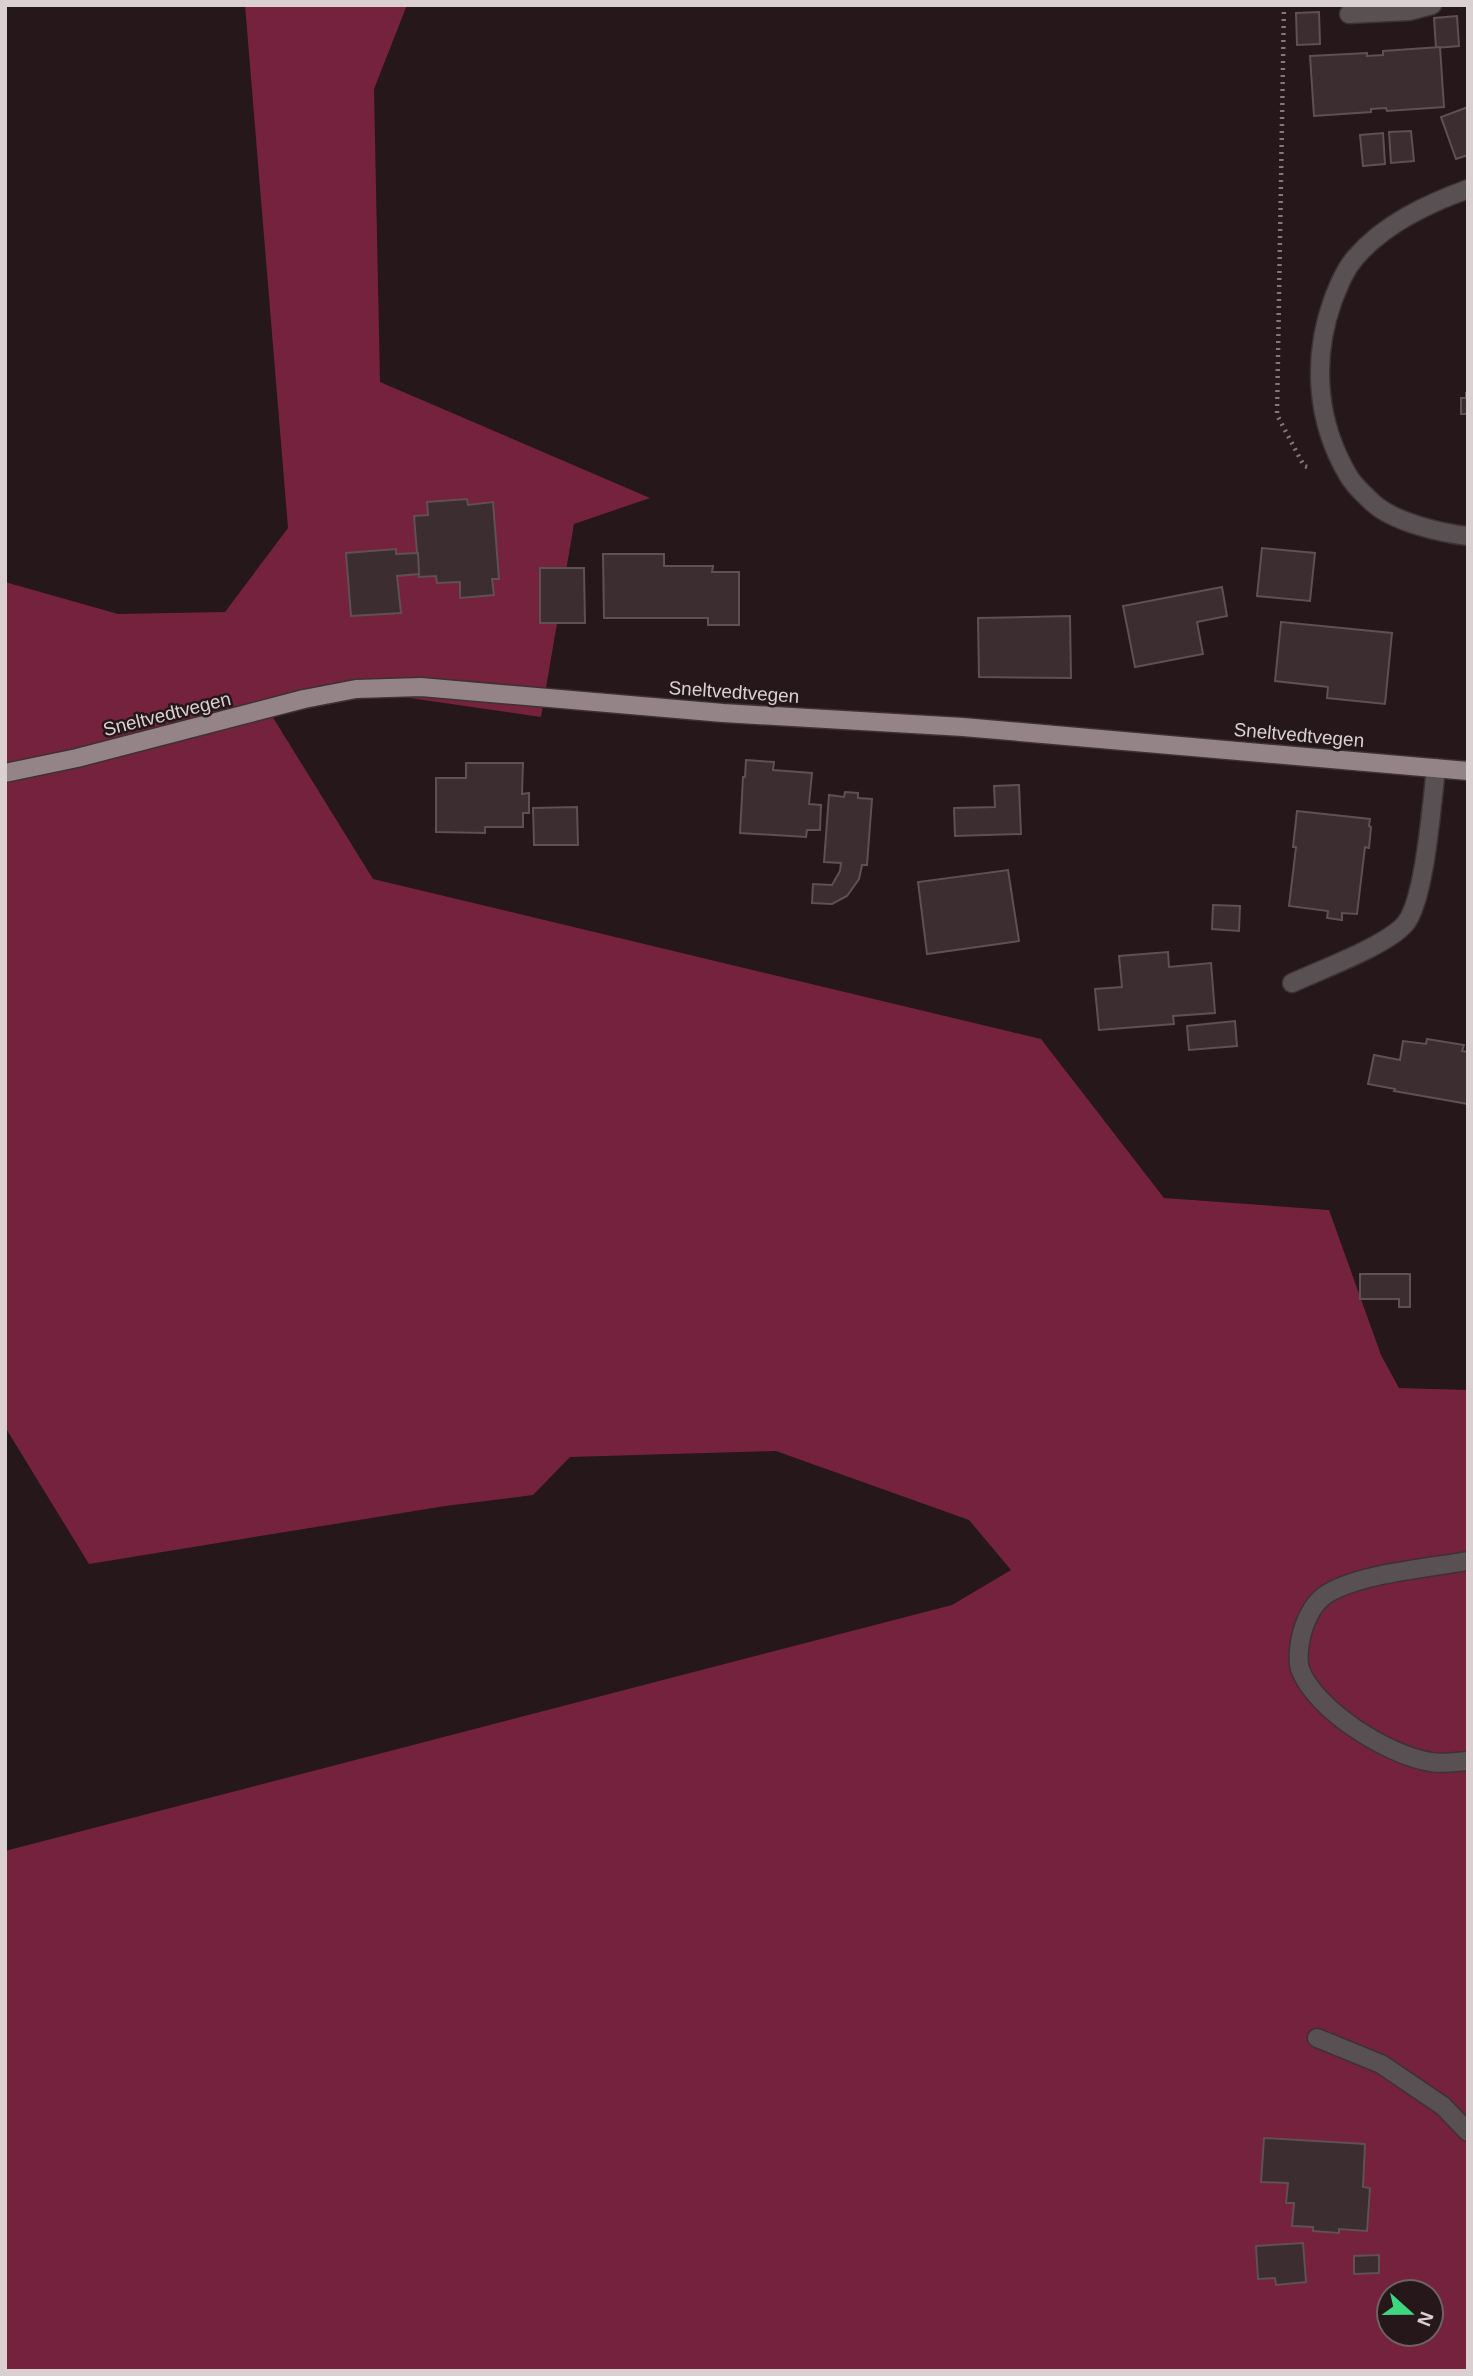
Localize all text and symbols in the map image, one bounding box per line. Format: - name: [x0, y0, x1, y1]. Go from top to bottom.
- street label: Sneltvedtvegen: [668, 677, 800, 707]
- street label: Sneltvedtvegen: [101, 688, 233, 740]
- street label: Sneltvedtvegen: [1233, 719, 1365, 751]
- north arrow: [1375, 2278, 1445, 2348]
- text: N: [1413, 2309, 1438, 2329]

